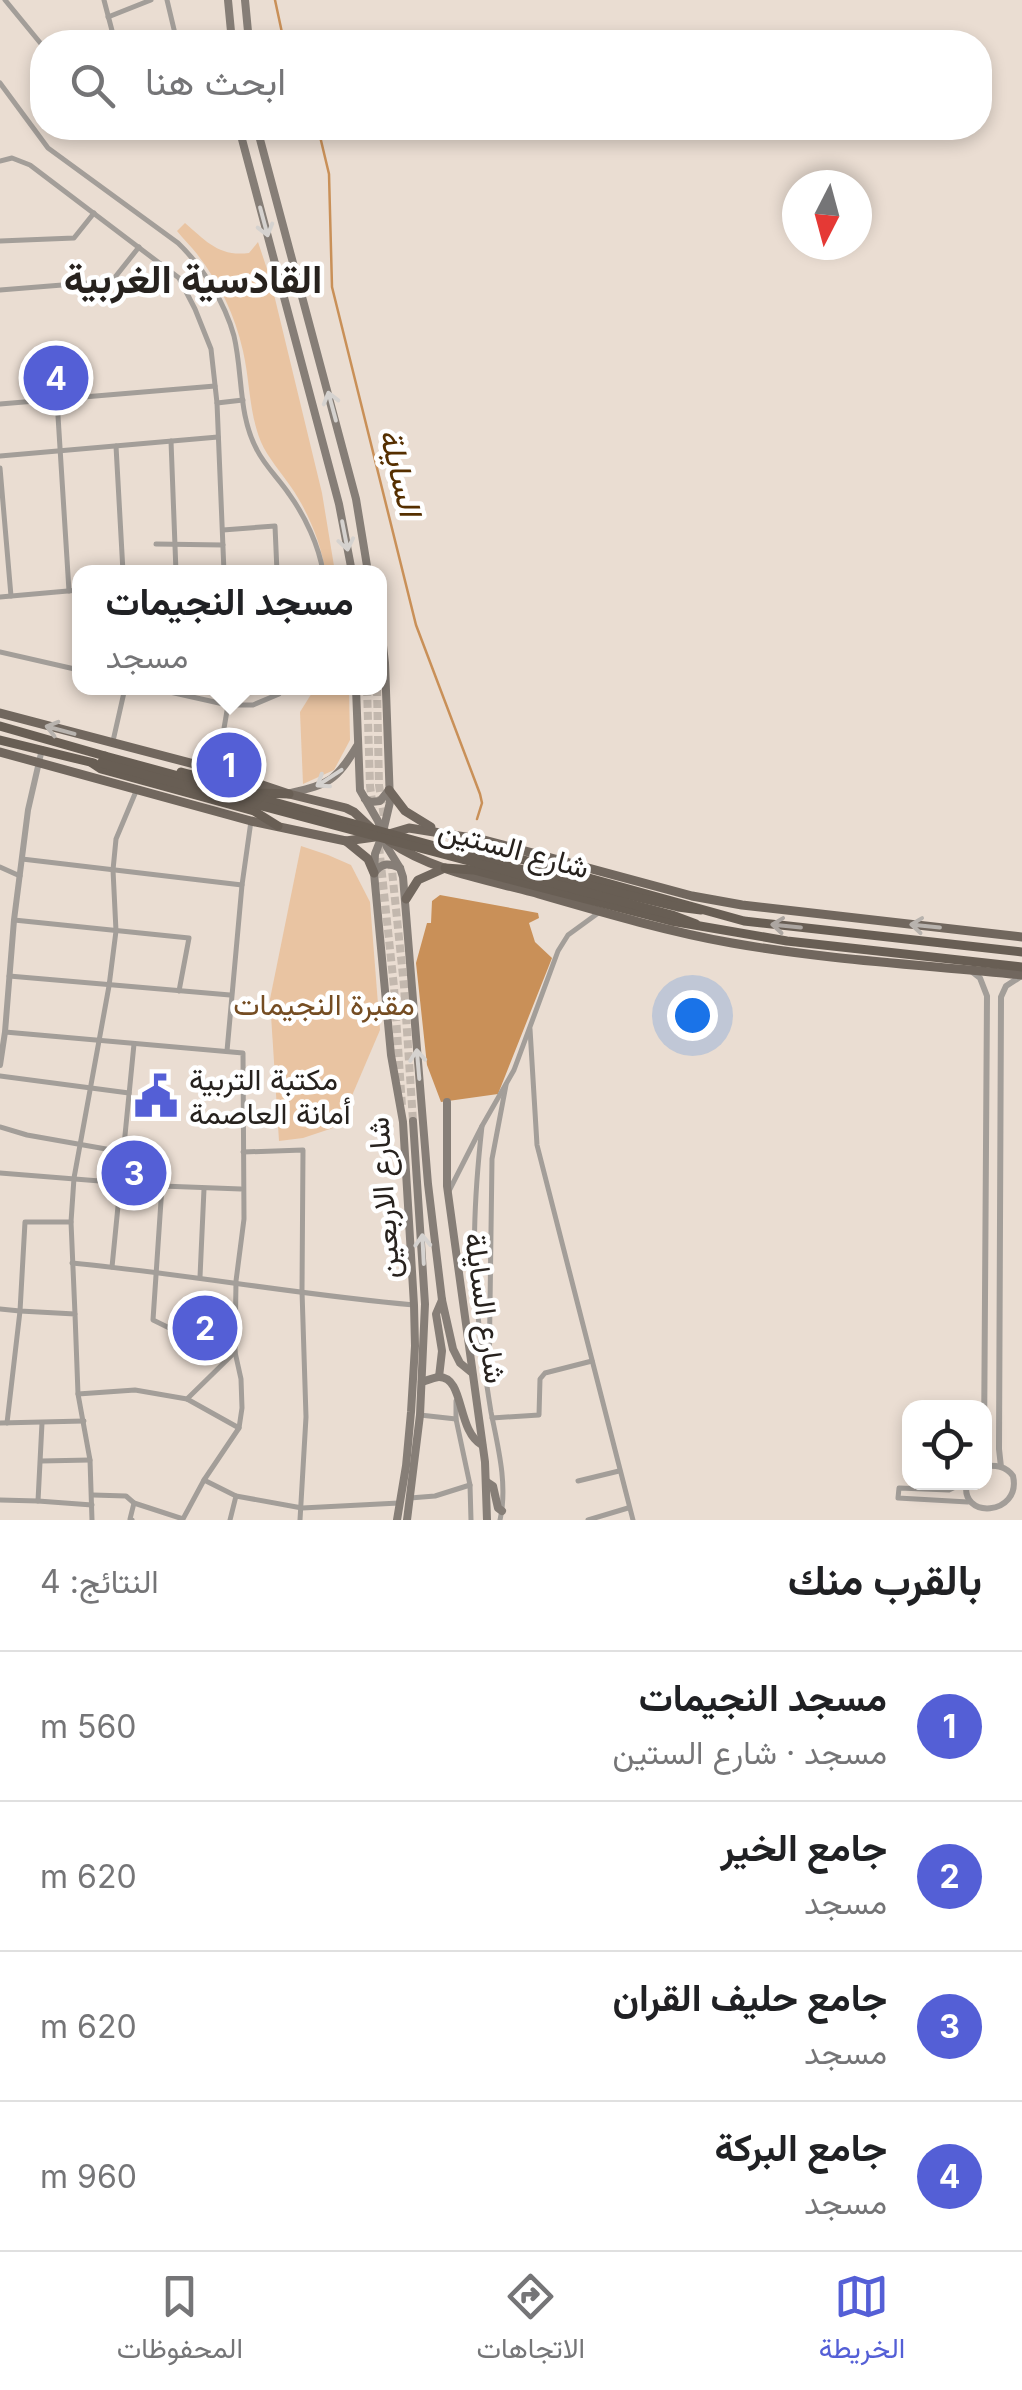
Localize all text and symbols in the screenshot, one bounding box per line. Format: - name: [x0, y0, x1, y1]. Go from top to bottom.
- search box: [30, 30, 992, 140]
- icon: search: [65, 58, 120, 113]
- text: ابحث هنا: [145, 58, 286, 104]
- north arrow: [782, 170, 872, 260]
- one-way arrow: [255, 206, 274, 237]
- district label: القادسية الغربية: [64, 254, 322, 304]
- pin: 4: [23, 340, 88, 416]
- one-way arrow: [321, 391, 340, 422]
- water label: السايلة: [371, 424, 432, 523]
- one-way arrow: [336, 520, 355, 552]
- popup: [72, 565, 387, 695]
- text: مسجد النجيمات: [105, 578, 354, 624]
- text: مسجد: [105, 637, 188, 676]
- one-way arrow: [45, 719, 76, 738]
- pin: 1: [196, 728, 262, 802]
- one-way arrow: [315, 768, 343, 788]
- street label: شارع الستين: [434, 811, 593, 888]
- one-way arrow: [770, 916, 803, 935]
- one-way arrow: [910, 916, 942, 935]
- park label: مقبرة النجيمات: [233, 986, 415, 1023]
- your location: [667, 990, 718, 1041]
- one-way arrow: [408, 1048, 427, 1081]
- place label: مكتبة التربية أمانة العاصمة: [189, 1061, 351, 1131]
- public building icon: مكتبة التربية أمانة العاصمة: [132, 1072, 180, 1120]
- street label: شارع الاربعين: [359, 1116, 410, 1280]
- pin: 3: [102, 1136, 166, 1210]
- street label: شارع السايلة: [455, 1230, 514, 1386]
- one-way arrow: [413, 1234, 432, 1266]
- pin: 2: [172, 1290, 238, 1366]
- map controls: [902, 1400, 992, 1490]
- button: locate: [902, 1400, 992, 1490]
- text: بالقرب منك: [788, 1554, 982, 1605]
- text: النتائج: 4: [40, 1562, 159, 1601]
- text: مسجد النجيمات: [639, 1674, 887, 1720]
- text: 560 m: [40, 1707, 137, 1746]
- text: 1: [943, 1707, 956, 1746]
- text: مسجد · شارع الستين: [613, 1733, 887, 1772]
- text: جامع الخير: [721, 1824, 887, 1870]
- text: 620 m: [40, 1857, 137, 1896]
- text: 2: [939, 1857, 960, 1896]
- text: مسجد: [804, 1883, 887, 1922]
- text: جامع حليف القران: [613, 1974, 887, 2020]
- text: 620 m: [40, 2007, 137, 2046]
- text: 3: [939, 2007, 960, 2046]
- text: مسجد: [804, 2033, 887, 2072]
- text: جامع البركة: [714, 2124, 887, 2170]
- text: 960 m: [40, 2157, 137, 2196]
- text: 4: [939, 2157, 960, 2196]
- text: مسجد: [804, 2183, 887, 2222]
- tab: المحفوظات: [117, 2269, 243, 2373]
- tab: الاتجاهات: [476, 2269, 585, 2373]
- tab: الخريطة: [819, 2269, 905, 2373]

